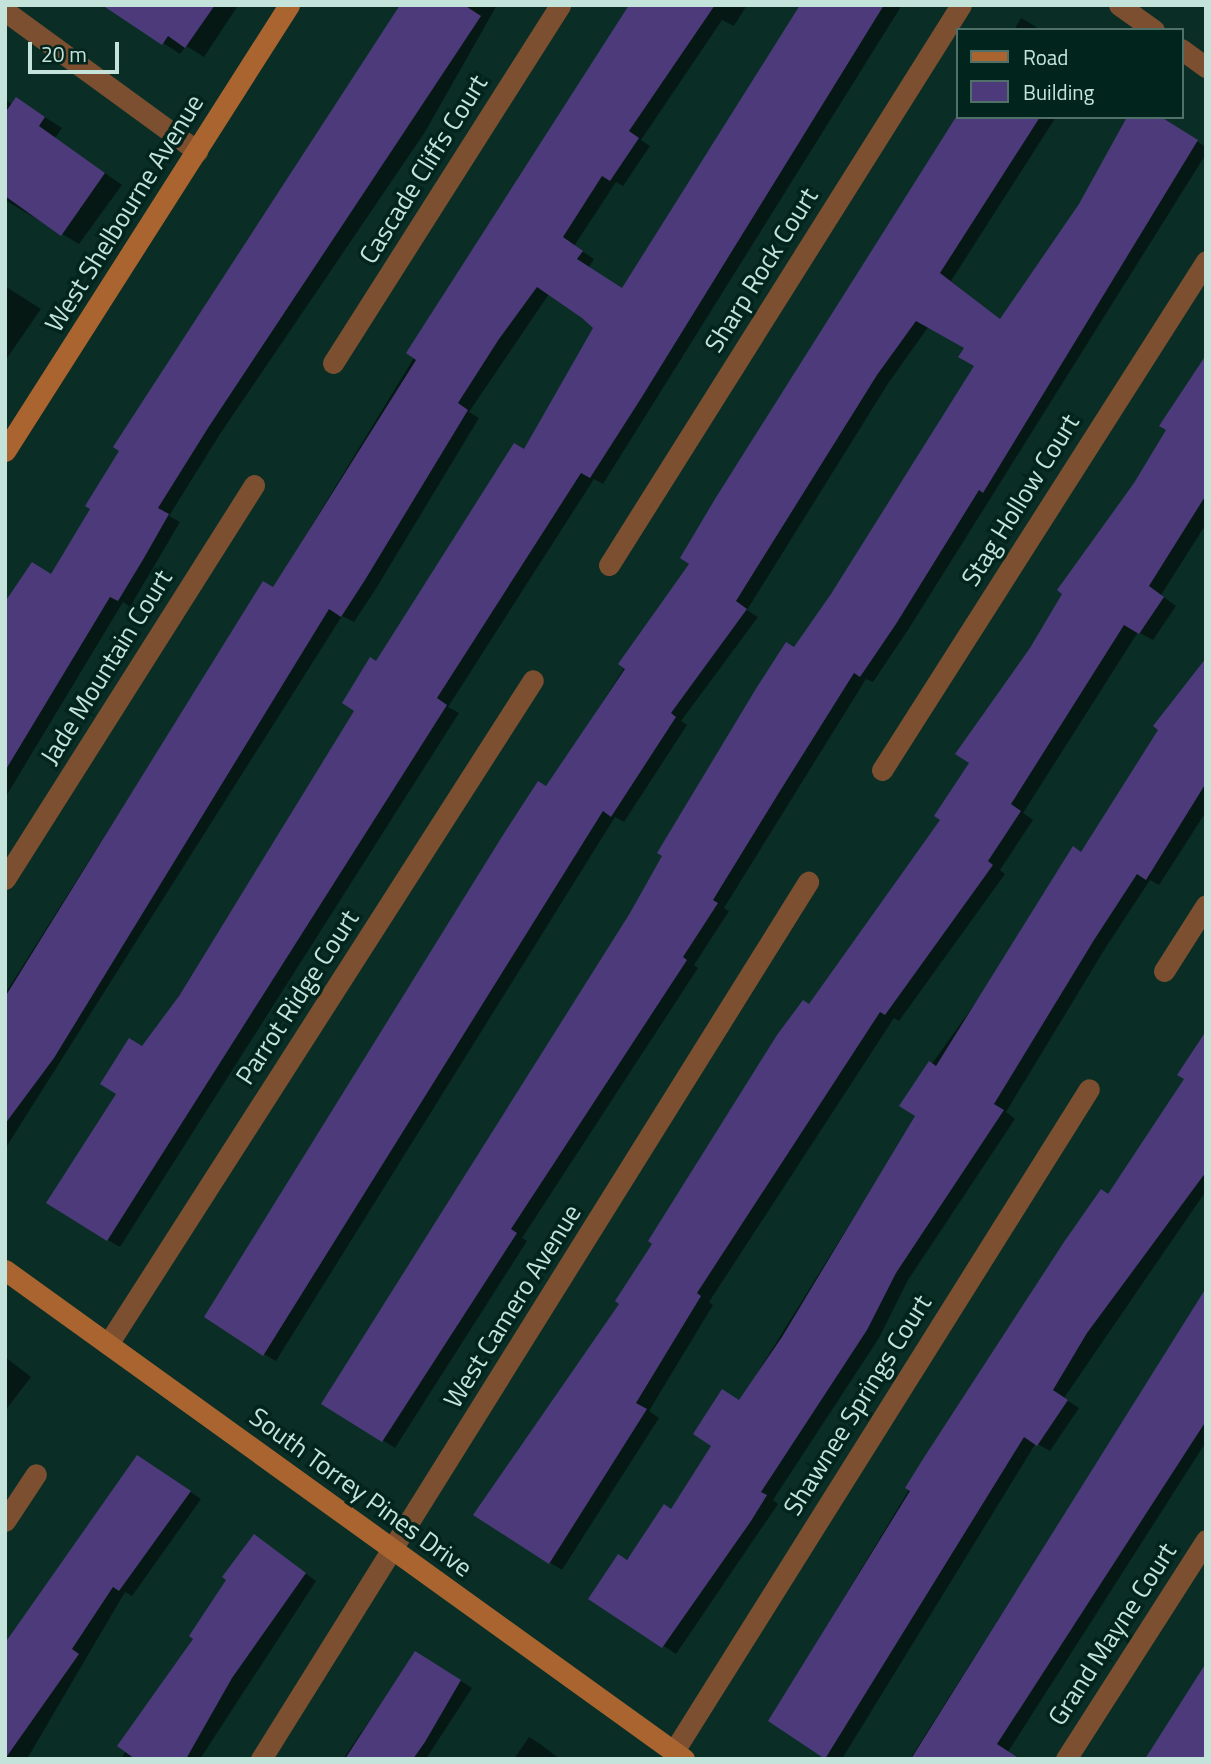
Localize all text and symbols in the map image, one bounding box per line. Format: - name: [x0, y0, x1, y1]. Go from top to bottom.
- scale bar: [32, 28, 122, 72]
- legend: [956, 28, 1183, 119]
- text: 20 m: [41, 38, 87, 70]
- text: Road: [1023, 41, 1068, 73]
- street label: Cascade Cliffs Court: [352, 69, 494, 269]
- text: Building: [1023, 76, 1094, 108]
- street label: West Shelbourne Avenue: [38, 89, 210, 337]
- street label: Sharp Rock Court: [698, 182, 824, 358]
- street label: Stag Hollow Court: [955, 408, 1085, 592]
- street label: Jade Mountain Court: [34, 564, 178, 770]
- street label: Parrot Ridge Court: [229, 904, 365, 1090]
- street label: West Camero Avenue: [437, 1198, 587, 1414]
- street label: Shawnee Springs Court: [776, 1289, 938, 1521]
- street label: South Torrey Pines Drive: [244, 1401, 478, 1583]
- street label: Grand Mayne Court: [1041, 1537, 1183, 1731]

